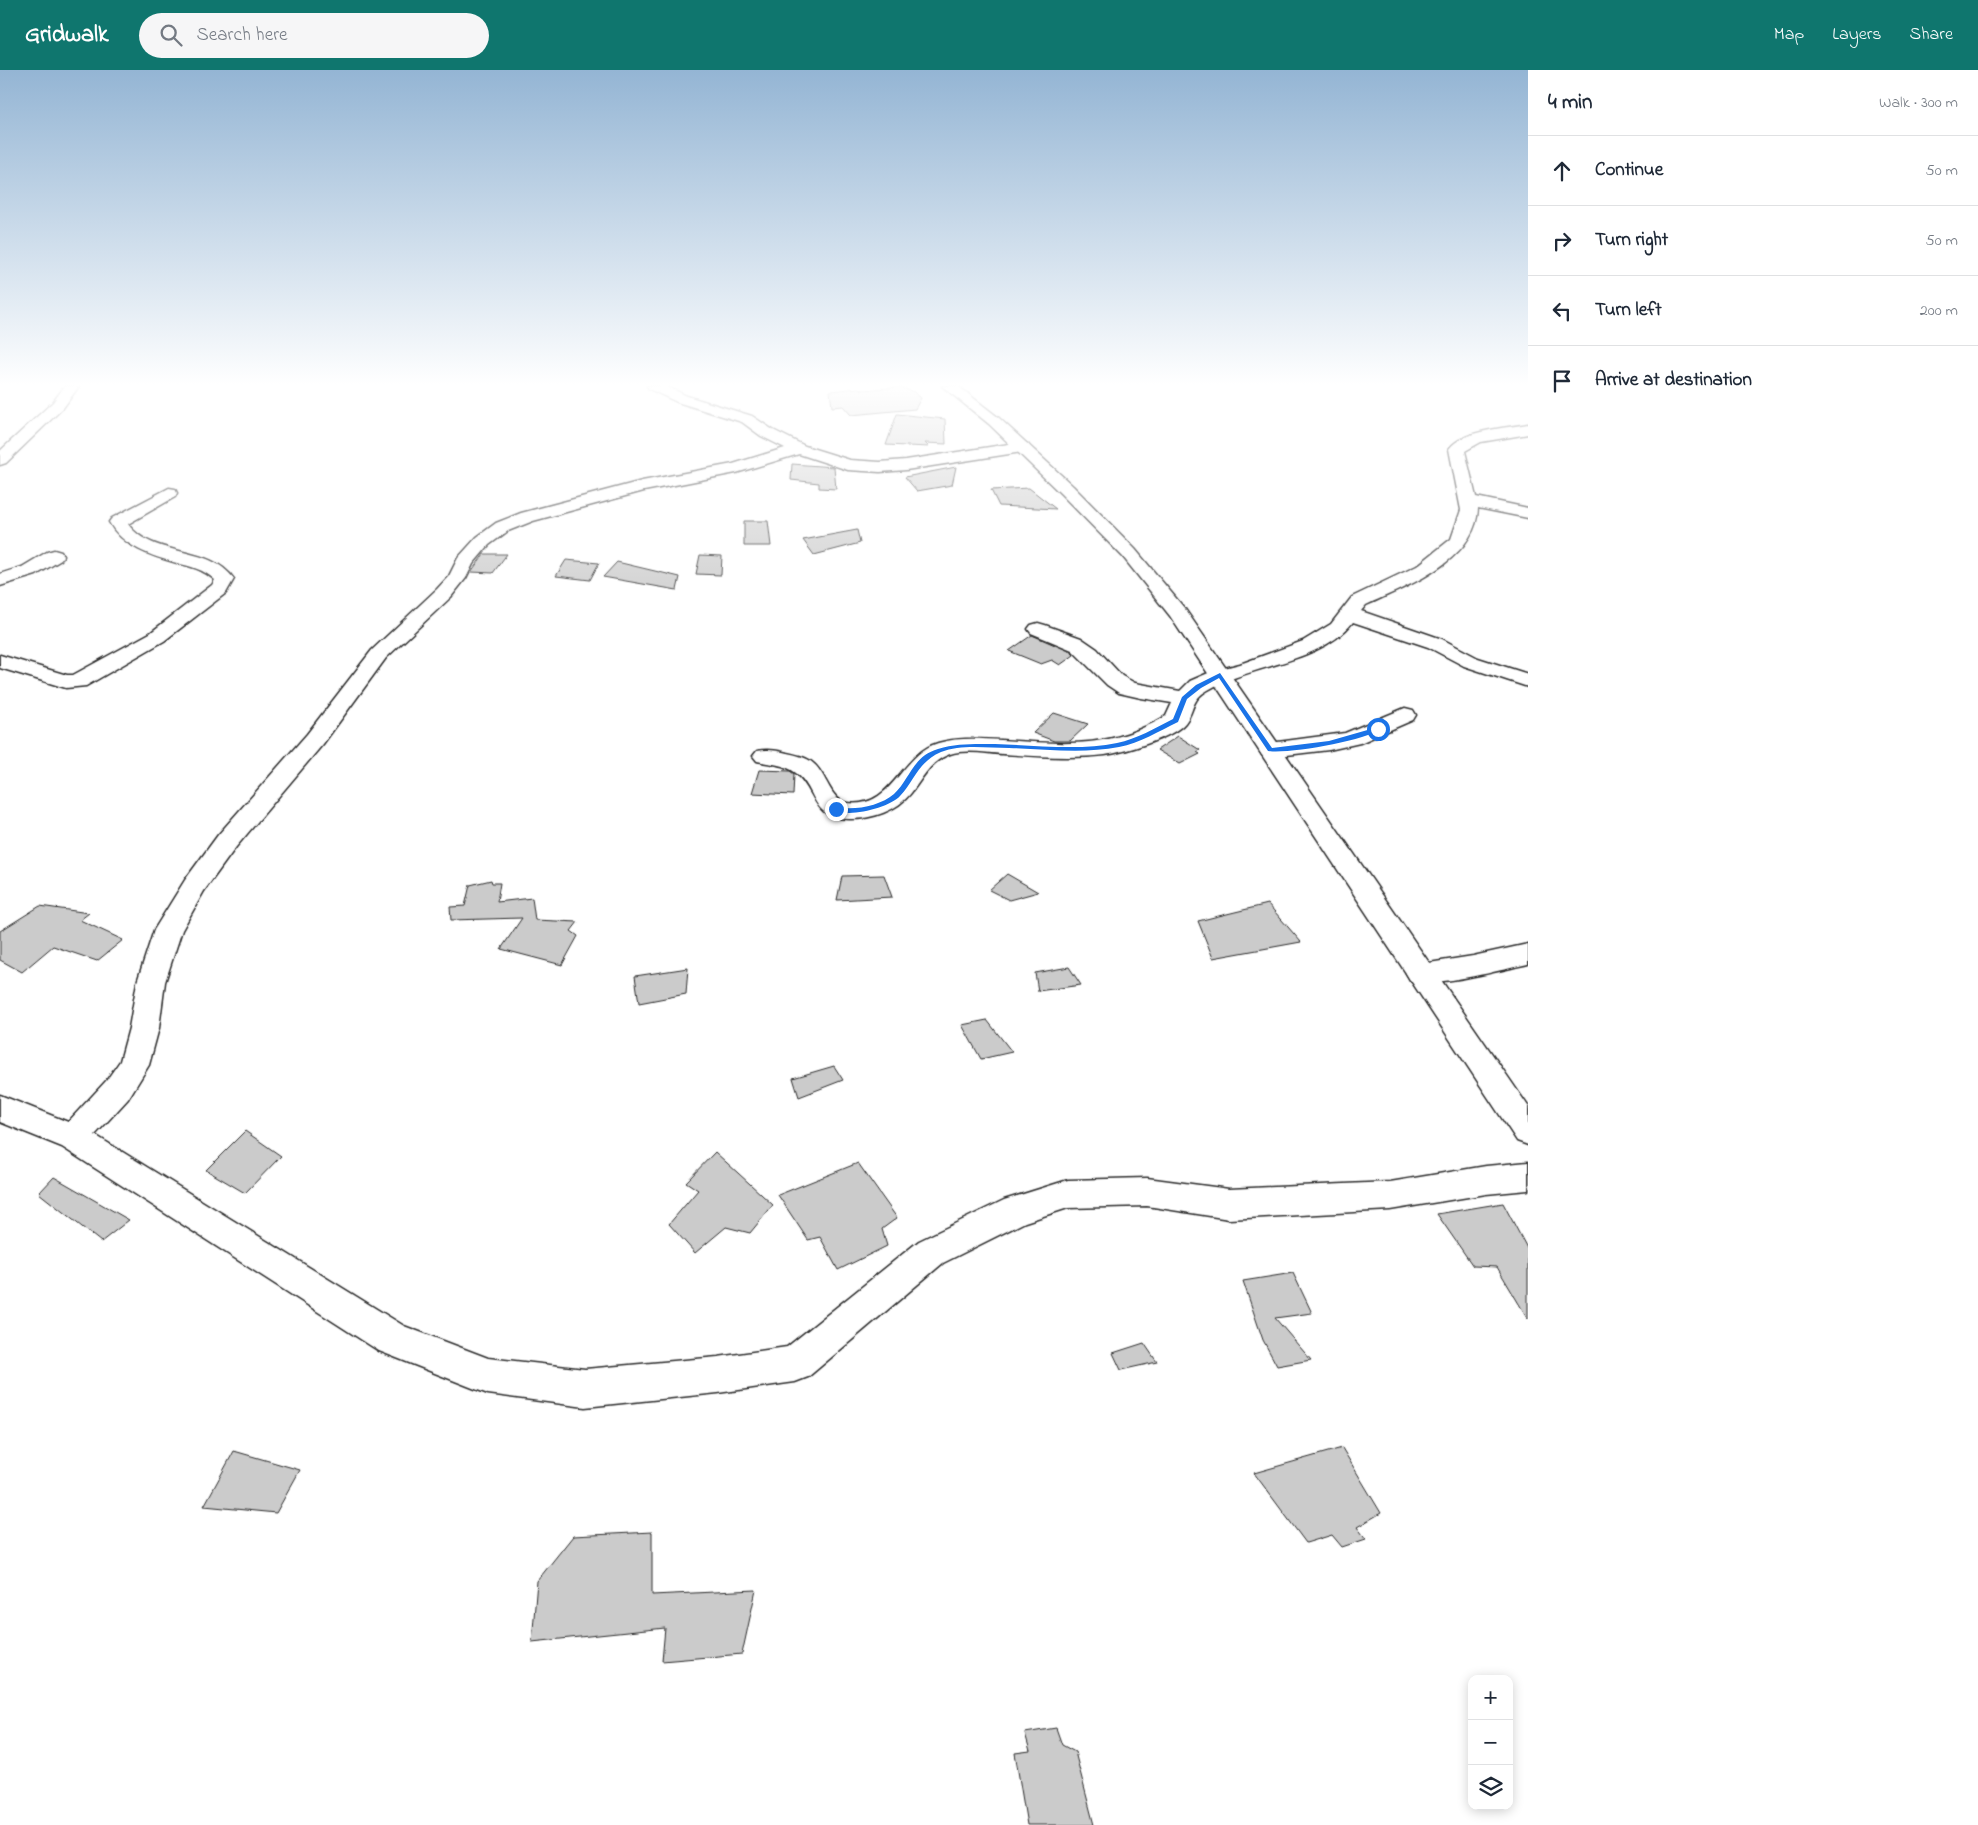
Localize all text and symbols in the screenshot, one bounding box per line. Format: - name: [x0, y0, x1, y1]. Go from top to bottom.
- search box: [139, 13, 489, 58]
- text: Gridwalk: [25, 18, 109, 53]
- icon: search: [157, 21, 185, 49]
- text: Search here: [197, 22, 288, 49]
- text: Map: [1774, 22, 1804, 48]
- text: Layers: [1832, 22, 1882, 48]
- text: Share: [1910, 22, 1953, 48]
- text: 4 min: [1548, 88, 1592, 118]
- text: Walk · 300 m: [1879, 91, 1958, 115]
- icon: ahead: [1548, 157, 1576, 185]
- text: Continue: [1595, 157, 1663, 184]
- text: 50 m: [1926, 159, 1958, 183]
- icon: right: [1548, 227, 1576, 255]
- text: Turn right: [1595, 227, 1668, 254]
- text: 50 m: [1926, 229, 1958, 253]
- icon: left: [1548, 297, 1576, 325]
- text: Turn left: [1595, 297, 1662, 324]
- text: 200 m: [1920, 299, 1958, 323]
- icon: arrive: [1548, 367, 1576, 395]
- text: Arrive at destination: [1595, 367, 1752, 394]
- route start: [1367, 718, 1390, 741]
- route end: [825, 798, 848, 821]
- map controls: [1468, 1675, 1513, 1810]
- button: +: [1468, 1675, 1513, 1720]
- button: −: [1468, 1720, 1513, 1765]
- button: layers: [1468, 1765, 1513, 1810]

